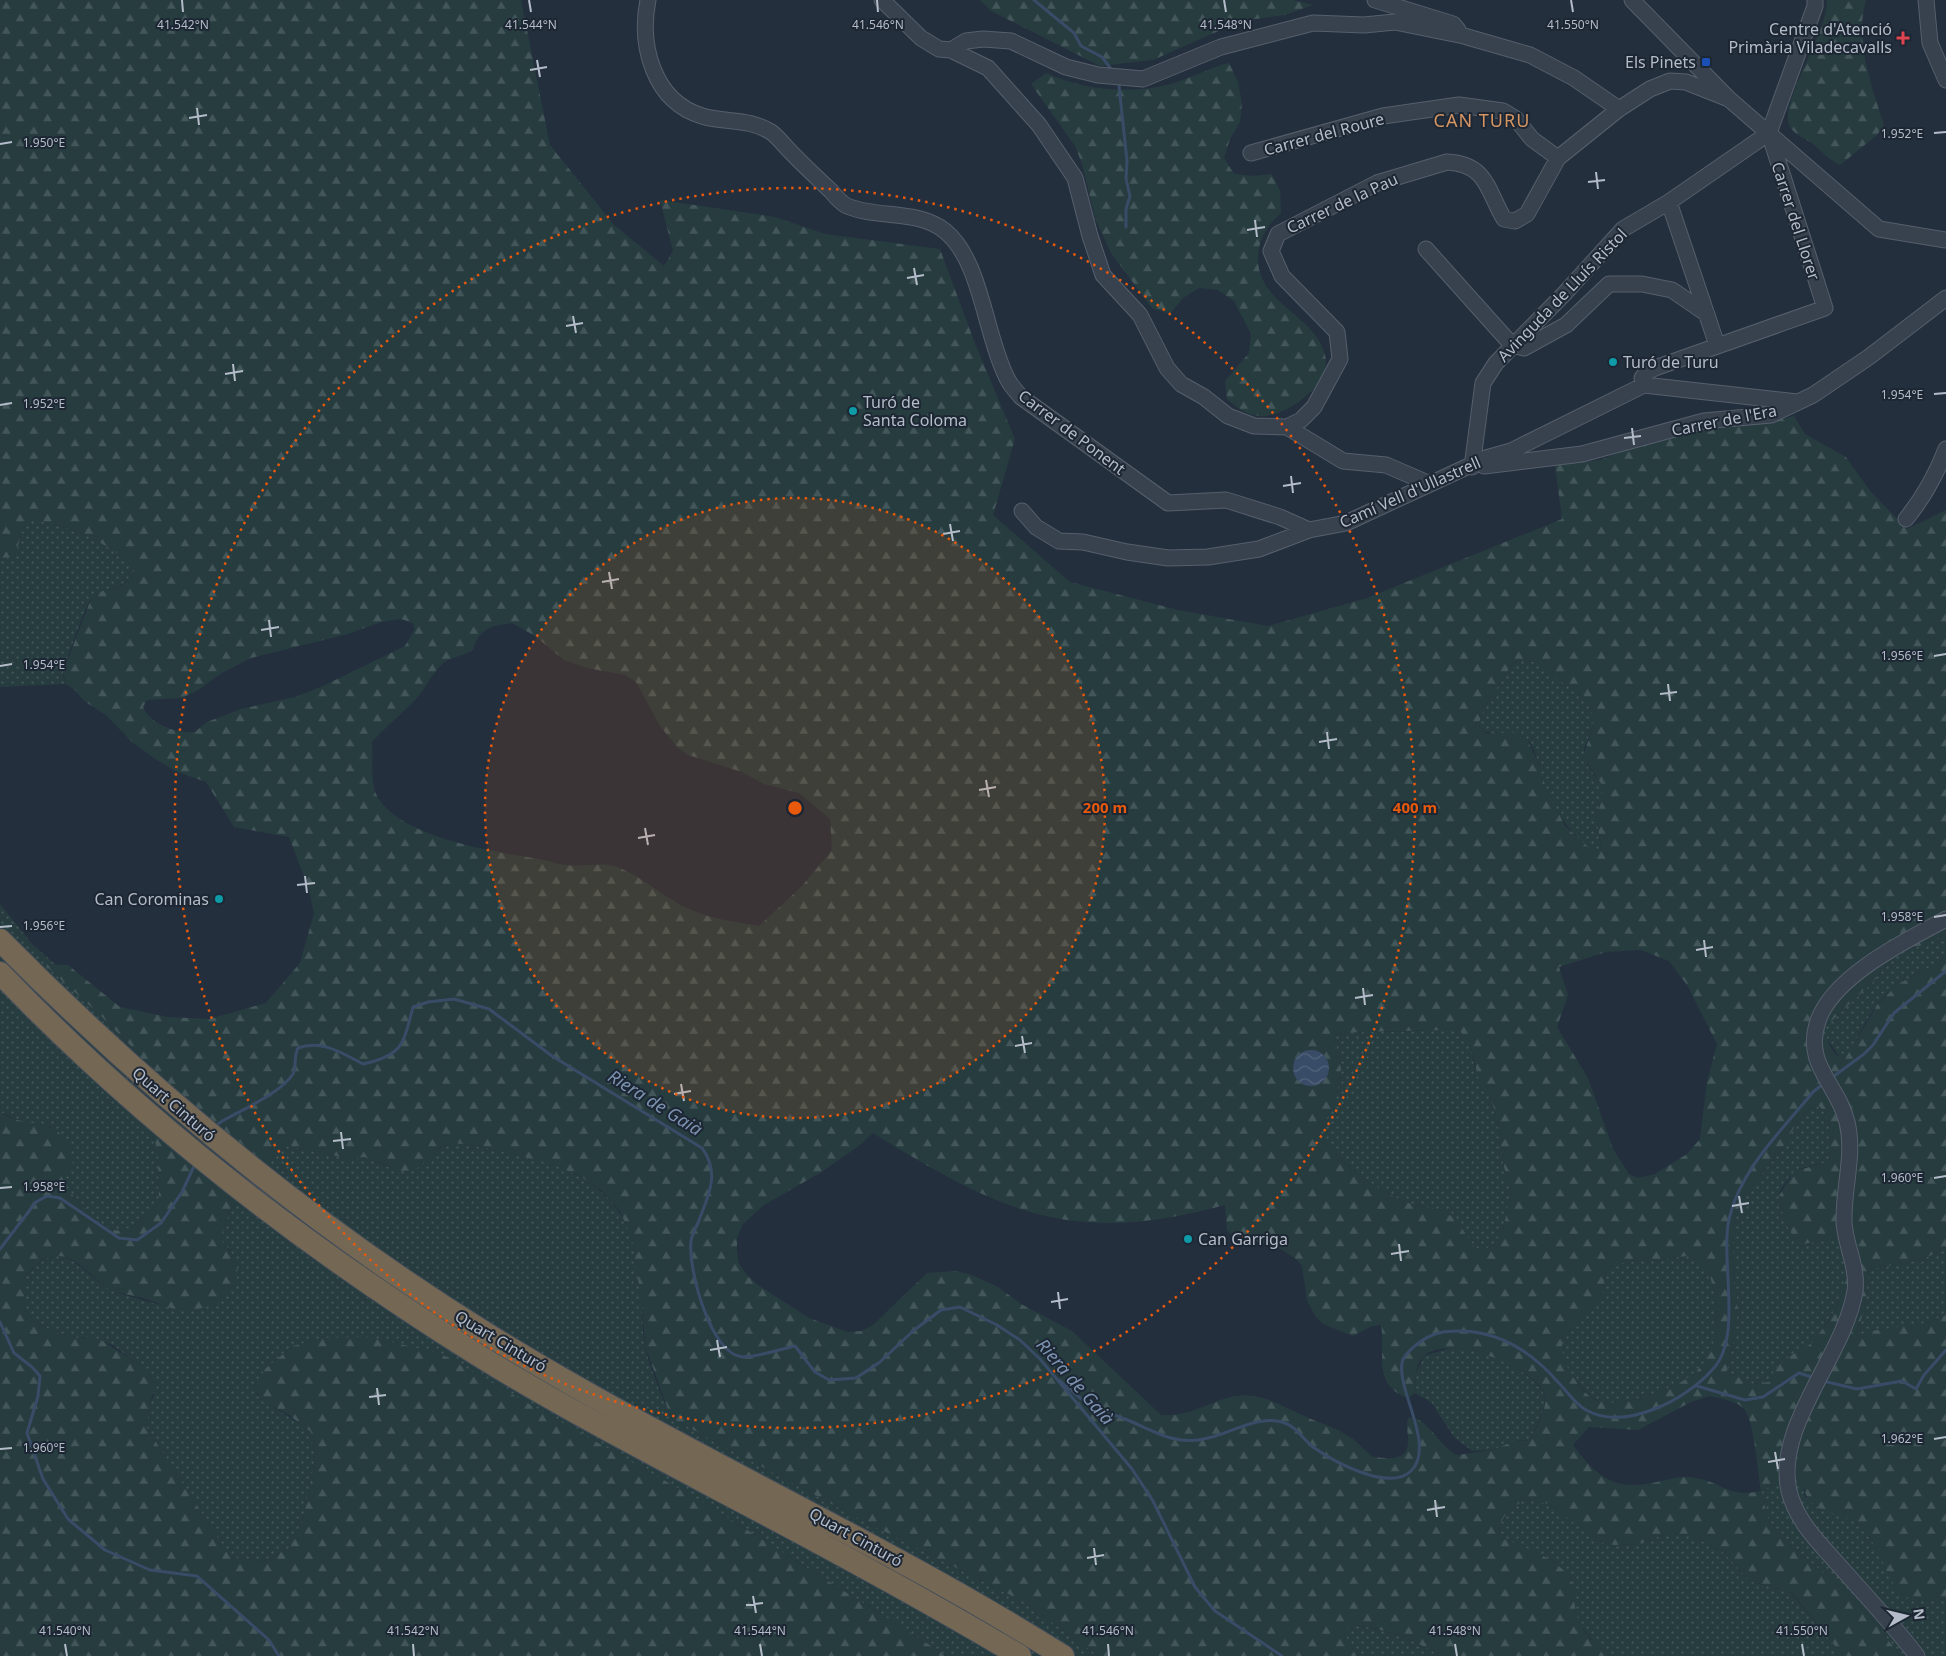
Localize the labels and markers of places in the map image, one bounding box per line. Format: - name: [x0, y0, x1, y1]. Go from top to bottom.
- place label: Centre d'Atenció Primària Viladecavalls: [1728, 18, 1892, 58]
- marker: Centre d'Atenció Primària Viladecavalls: [1896, 31, 1910, 45]
- place label: Els Pinets: [1625, 51, 1696, 73]
- marker: Els Pinets: [1700, 56, 1712, 68]
- place label: Turó de Turu: [1623, 351, 1719, 373]
- marker: Turó de Turu: [1607, 356, 1619, 368]
- place label: Turó de Santa Coloma: [863, 391, 967, 431]
- marker: Turó de Santa Coloma: [847, 405, 859, 417]
- centre of rings: [786, 799, 804, 817]
- place label: Can Corominas: [94, 888, 209, 910]
- marker: Can Corominas: [213, 893, 225, 905]
- place label: Can Garriga: [1198, 1228, 1288, 1250]
- marker: Can Garriga: [1182, 1233, 1194, 1245]

